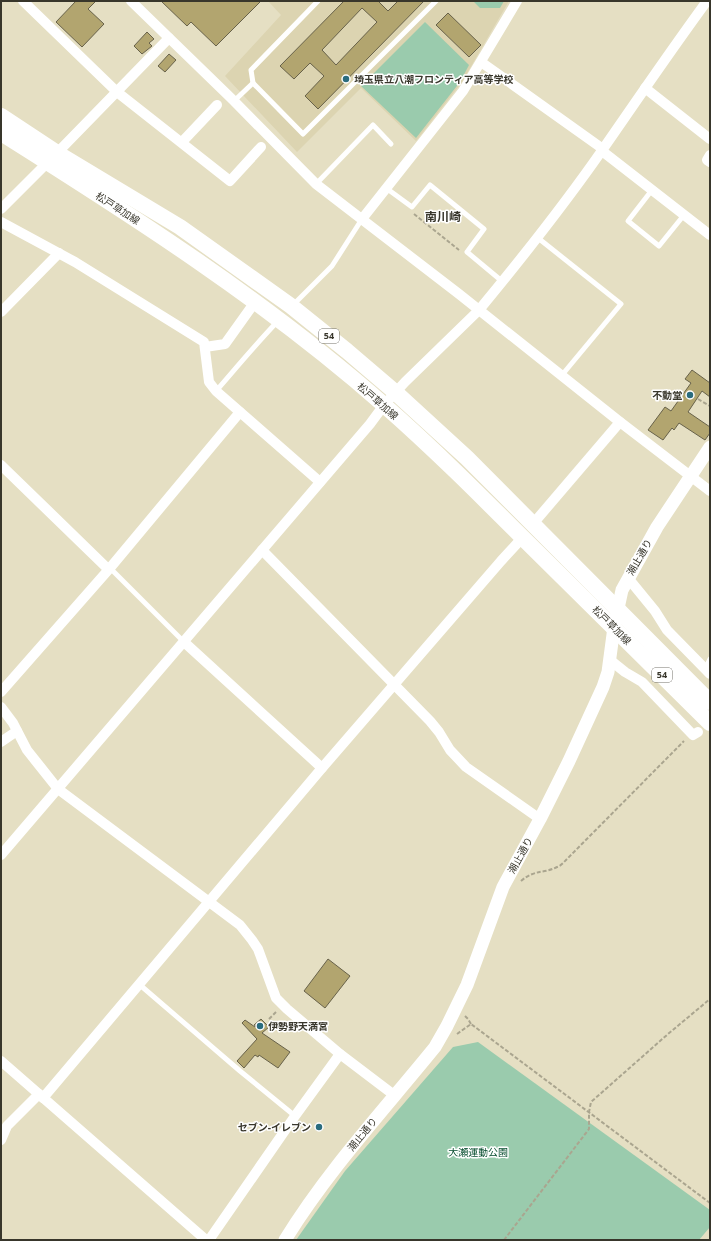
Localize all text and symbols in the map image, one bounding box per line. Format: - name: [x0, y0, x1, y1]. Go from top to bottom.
- place label: 埼玉県立八潮フロンティア高等学校: [354, 72, 513, 86]
- marker: 埼玉県立八潮フロンティア高等学校: [341, 74, 351, 84]
- street label: 松戸草加線: [93, 189, 143, 227]
- district label: 南川崎: [425, 208, 461, 225]
- road number: 54: [319, 329, 339, 343]
- street label: 松戸草加線: [355, 379, 401, 423]
- place label: 不動堂: [652, 388, 682, 402]
- marker: 不動堂: [685, 390, 695, 400]
- street label: 潮止通り: [623, 536, 655, 578]
- street label: 松戸草加線: [589, 602, 635, 648]
- road number: 54: [652, 668, 672, 682]
- street label: 潮止通り: [504, 834, 536, 876]
- place label: 伊勢野天満宮: [268, 1019, 328, 1033]
- marker: 伊勢野天満宮: [255, 1021, 265, 1031]
- street label: 潮止通り: [344, 1114, 380, 1154]
- place label: セブン-イレブン: [238, 1120, 311, 1134]
- marker: セブン-イレブン: [314, 1122, 324, 1132]
- park label: 大瀬運動公園: [448, 1145, 508, 1159]

